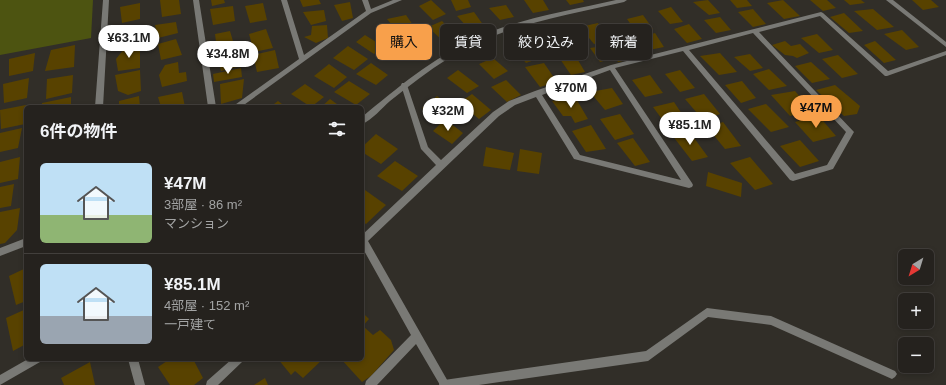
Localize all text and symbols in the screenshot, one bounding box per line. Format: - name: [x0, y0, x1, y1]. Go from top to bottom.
- chip: 購入: [376, 24, 432, 60]
- chip: 賃貸: [440, 24, 496, 60]
- chip: 絞り込み: [504, 24, 588, 60]
- chip: 新着: [596, 24, 652, 60]
- pin: ¥63.1M: [96, 25, 162, 59]
- text: ¥63.1M: [107, 30, 151, 45]
- pin: ¥34.8M: [195, 41, 261, 75]
- text: ¥34.8M: [206, 46, 250, 61]
- pin: ¥70M: [547, 75, 595, 109]
- text: ¥70M: [555, 80, 587, 95]
- pin: ¥47M: [792, 95, 840, 129]
- pin: ¥32M: [424, 98, 472, 132]
- text: ¥47M: [800, 100, 832, 115]
- text: ¥32M: [432, 103, 464, 118]
- pin: ¥85.1M: [657, 112, 723, 146]
- text: ¥85.1M: [668, 117, 712, 132]
- icon: filters: [326, 118, 348, 140]
- text: 6件の物件: [40, 122, 117, 141]
- text: ¥47M: [164, 174, 207, 193]
- icon: home: [72, 179, 120, 227]
- text: 3部屋 · 86 m²: [164, 197, 242, 212]
- text: マンション: [164, 216, 229, 231]
- north arrow: [898, 249, 934, 285]
- map controls: [898, 249, 934, 373]
- text: ¥85.1M: [164, 275, 221, 294]
- icon: home: [72, 280, 120, 328]
- button: +: [898, 293, 934, 329]
- text: 4部屋 · 152 m²: [164, 298, 249, 313]
- text: 一戸建て: [164, 317, 216, 332]
- button: −: [898, 337, 934, 373]

